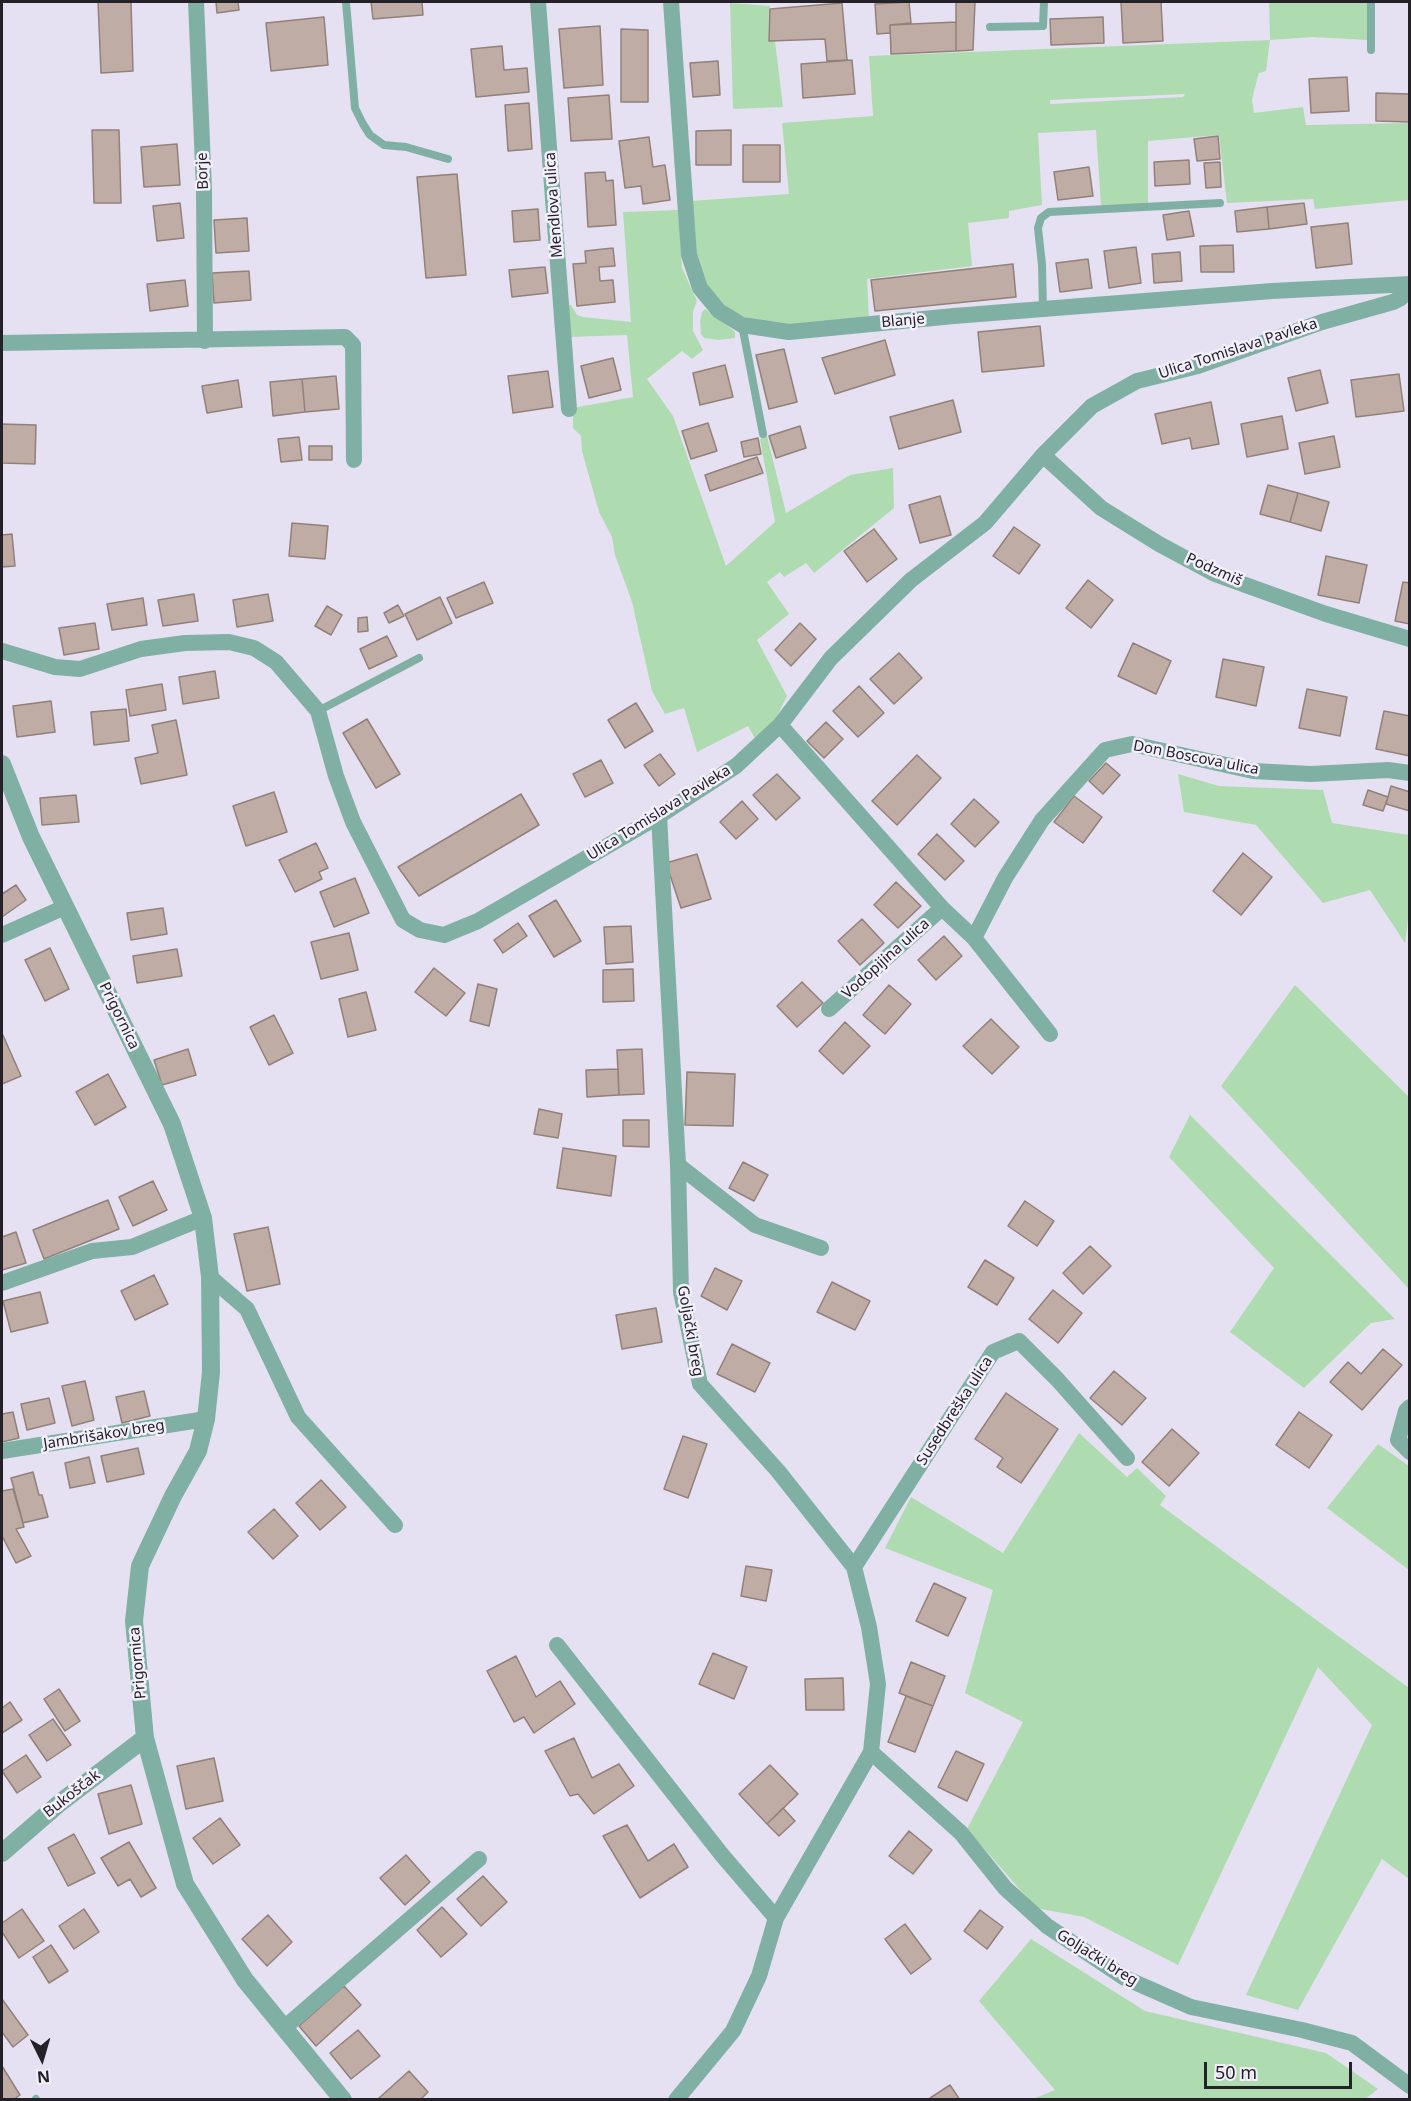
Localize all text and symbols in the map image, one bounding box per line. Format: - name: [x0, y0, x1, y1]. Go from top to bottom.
- street label: Borje: [193, 152, 213, 190]
- street label: Mendlova ulica: [541, 152, 567, 258]
- street label: Blanje: [880, 310, 926, 332]
- street label: Ulica Tomislava Pavleka: [1156, 315, 1320, 383]
- street label: Podzmiš: [1183, 550, 1245, 590]
- street label: Don Boscova ulica: [1132, 737, 1260, 779]
- street label: Ulica Tomislava Pavleka: [584, 761, 734, 865]
- street label: Vodopijina ulica: [839, 915, 933, 1003]
- street label: Prigornica: [95, 980, 143, 1052]
- street label: Goljački breg: [673, 1284, 707, 1378]
- street label: Susedbreška ulica: [913, 1353, 997, 1469]
- street label: Jambrišakov breg: [42, 1417, 166, 1453]
- street label: Prigornica: [126, 1626, 150, 1700]
- street label: Bukoščak: [40, 1766, 104, 1822]
- street label: Goljački breg: [1053, 1926, 1141, 1990]
- north arrow: [12, 2029, 72, 2089]
- scale bar: [1207, 2050, 1356, 2088]
- text: 50 m: [1215, 2060, 1257, 2084]
- text: N: [36, 2065, 51, 2088]

